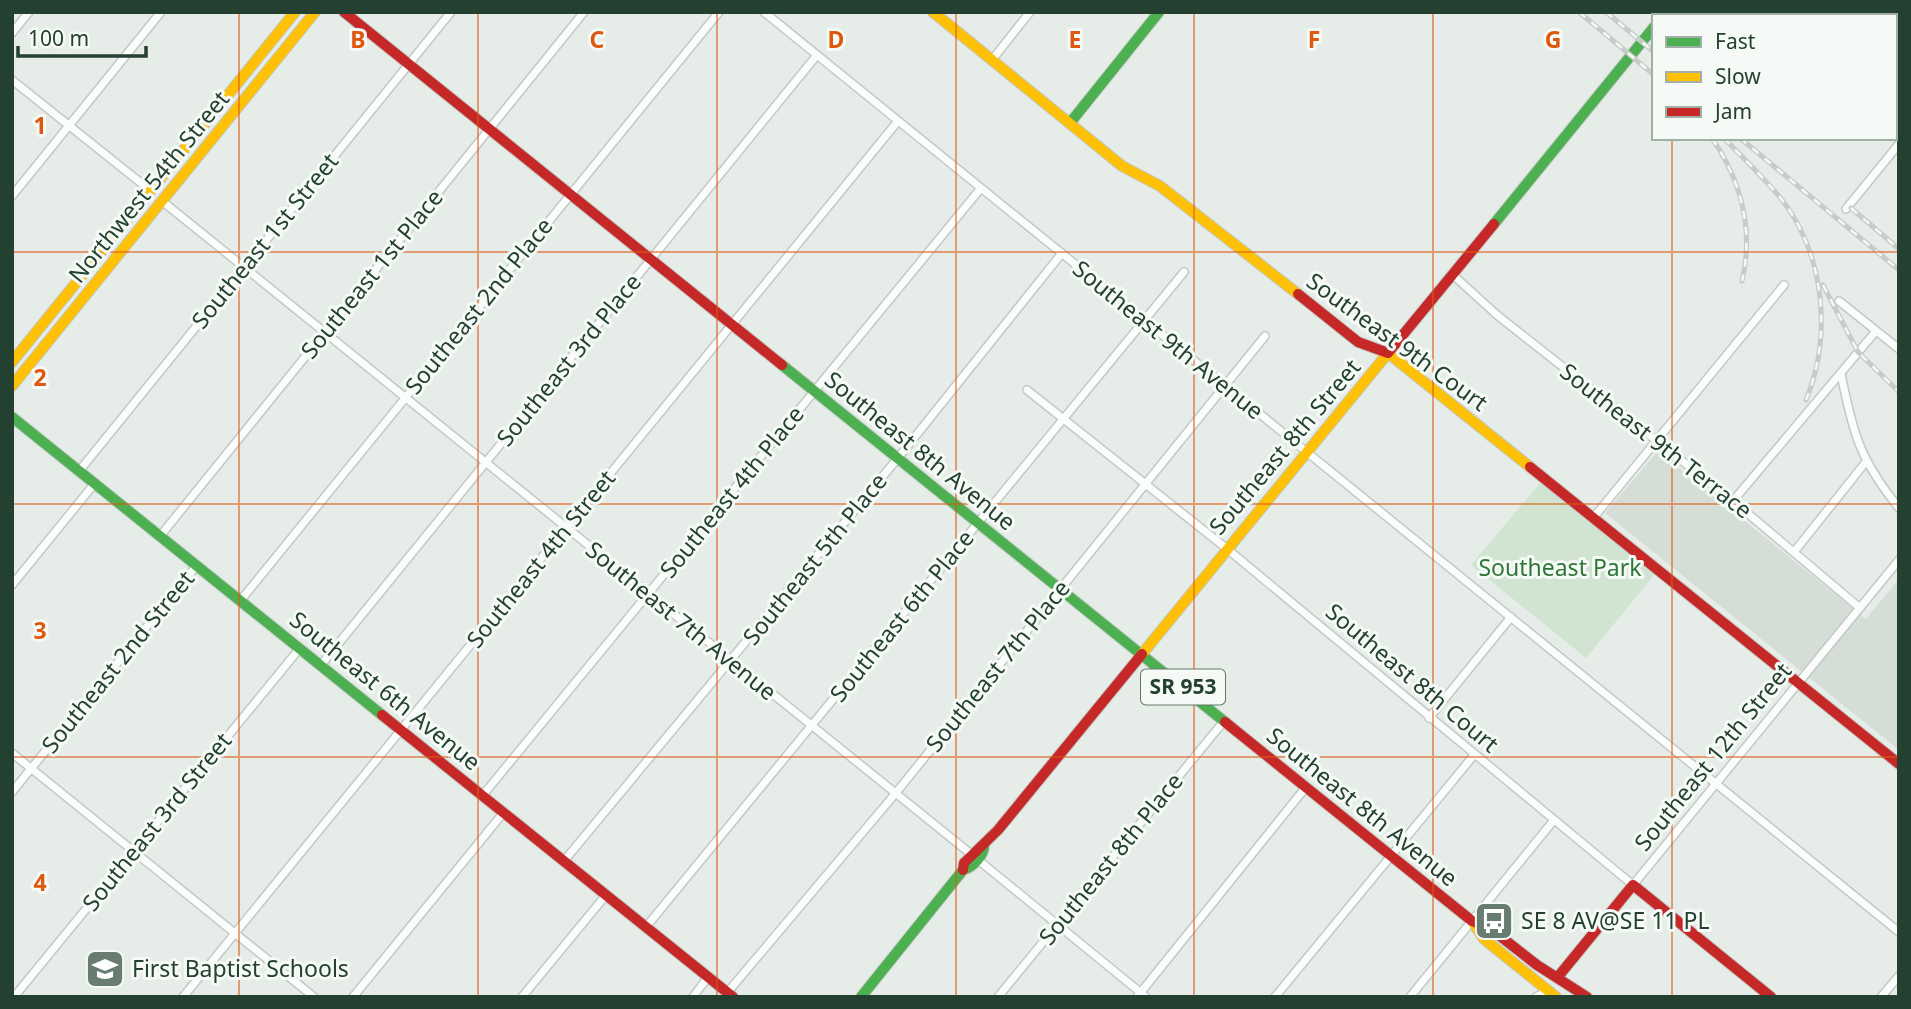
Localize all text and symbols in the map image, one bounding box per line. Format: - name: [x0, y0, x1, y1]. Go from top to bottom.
- scale bar: [18, 14, 145, 58]
- legend: [1652, 14, 1897, 140]
- text: B: [350, 23, 366, 55]
- text: C: [590, 23, 605, 55]
- text: D: [828, 23, 844, 55]
- text: E: [1069, 23, 1081, 55]
- text: F: [1308, 23, 1320, 55]
- text: G: [1545, 23, 1561, 55]
- text: 100 m: [28, 24, 89, 52]
- text: Fast: [1715, 27, 1756, 55]
- text: Slow: [1715, 62, 1761, 90]
- street label: Northwest 54th Street: [61, 84, 236, 289]
- text: Jam: [1713, 97, 1752, 125]
- text: 1: [33, 109, 47, 141]
- street label: Southeast 1st Street: [183, 146, 345, 335]
- street label: Southeast 1st Place: [293, 182, 450, 365]
- street label: Southeast 2nd Place: [397, 210, 559, 400]
- street label: Southeast 9th Avenue: [1067, 252, 1271, 426]
- street label: Southeast 9th Court: [1301, 265, 1495, 418]
- street label: Southeast 3rd Place: [489, 266, 648, 452]
- street label: Southeast 8th Street: [1201, 352, 1367, 541]
- street label: Southeast 9th Terrace: [1554, 355, 1759, 525]
- text: 2: [33, 361, 47, 393]
- street label: Southeast 8th Avenue: [819, 363, 1023, 537]
- street label: Southeast 4th Place: [652, 399, 811, 584]
- street label: Southeast 4th Street: [458, 463, 622, 654]
- street label: Southeast 5th Place: [735, 466, 894, 651]
- street label: Southeast 6th Place: [822, 523, 981, 708]
- street label: Southeast 7th Avenue: [580, 533, 784, 707]
- park label: Southeast Park: [1478, 551, 1642, 583]
- street label: Southeast 2nd Street: [34, 563, 201, 759]
- street label: Southeast 7th Place: [918, 573, 1077, 758]
- street label: Southeast 8th Court: [1319, 595, 1506, 759]
- street label: Southeast 6th Avenue: [284, 603, 488, 777]
- text: 3: [33, 614, 47, 646]
- street label: Southeast 12th Street: [1626, 656, 1798, 857]
- road number: SR 953: [1141, 670, 1225, 704]
- street label: Southeast 8th Avenue: [1261, 719, 1465, 893]
- street label: Southeast 3rd Street: [74, 725, 238, 917]
- street label: Southeast 8th Place: [1031, 766, 1190, 951]
- text: 4: [33, 866, 47, 898]
- bus stop icon: SE 8 AV@SE 11 PL: [1473, 900, 1515, 942]
- place label: SE 8 AV@SE 11 PL: [1521, 904, 1709, 936]
- school or university icon: First Baptist Schools: [84, 948, 126, 990]
- place label: First Baptist Schools: [132, 952, 349, 984]

